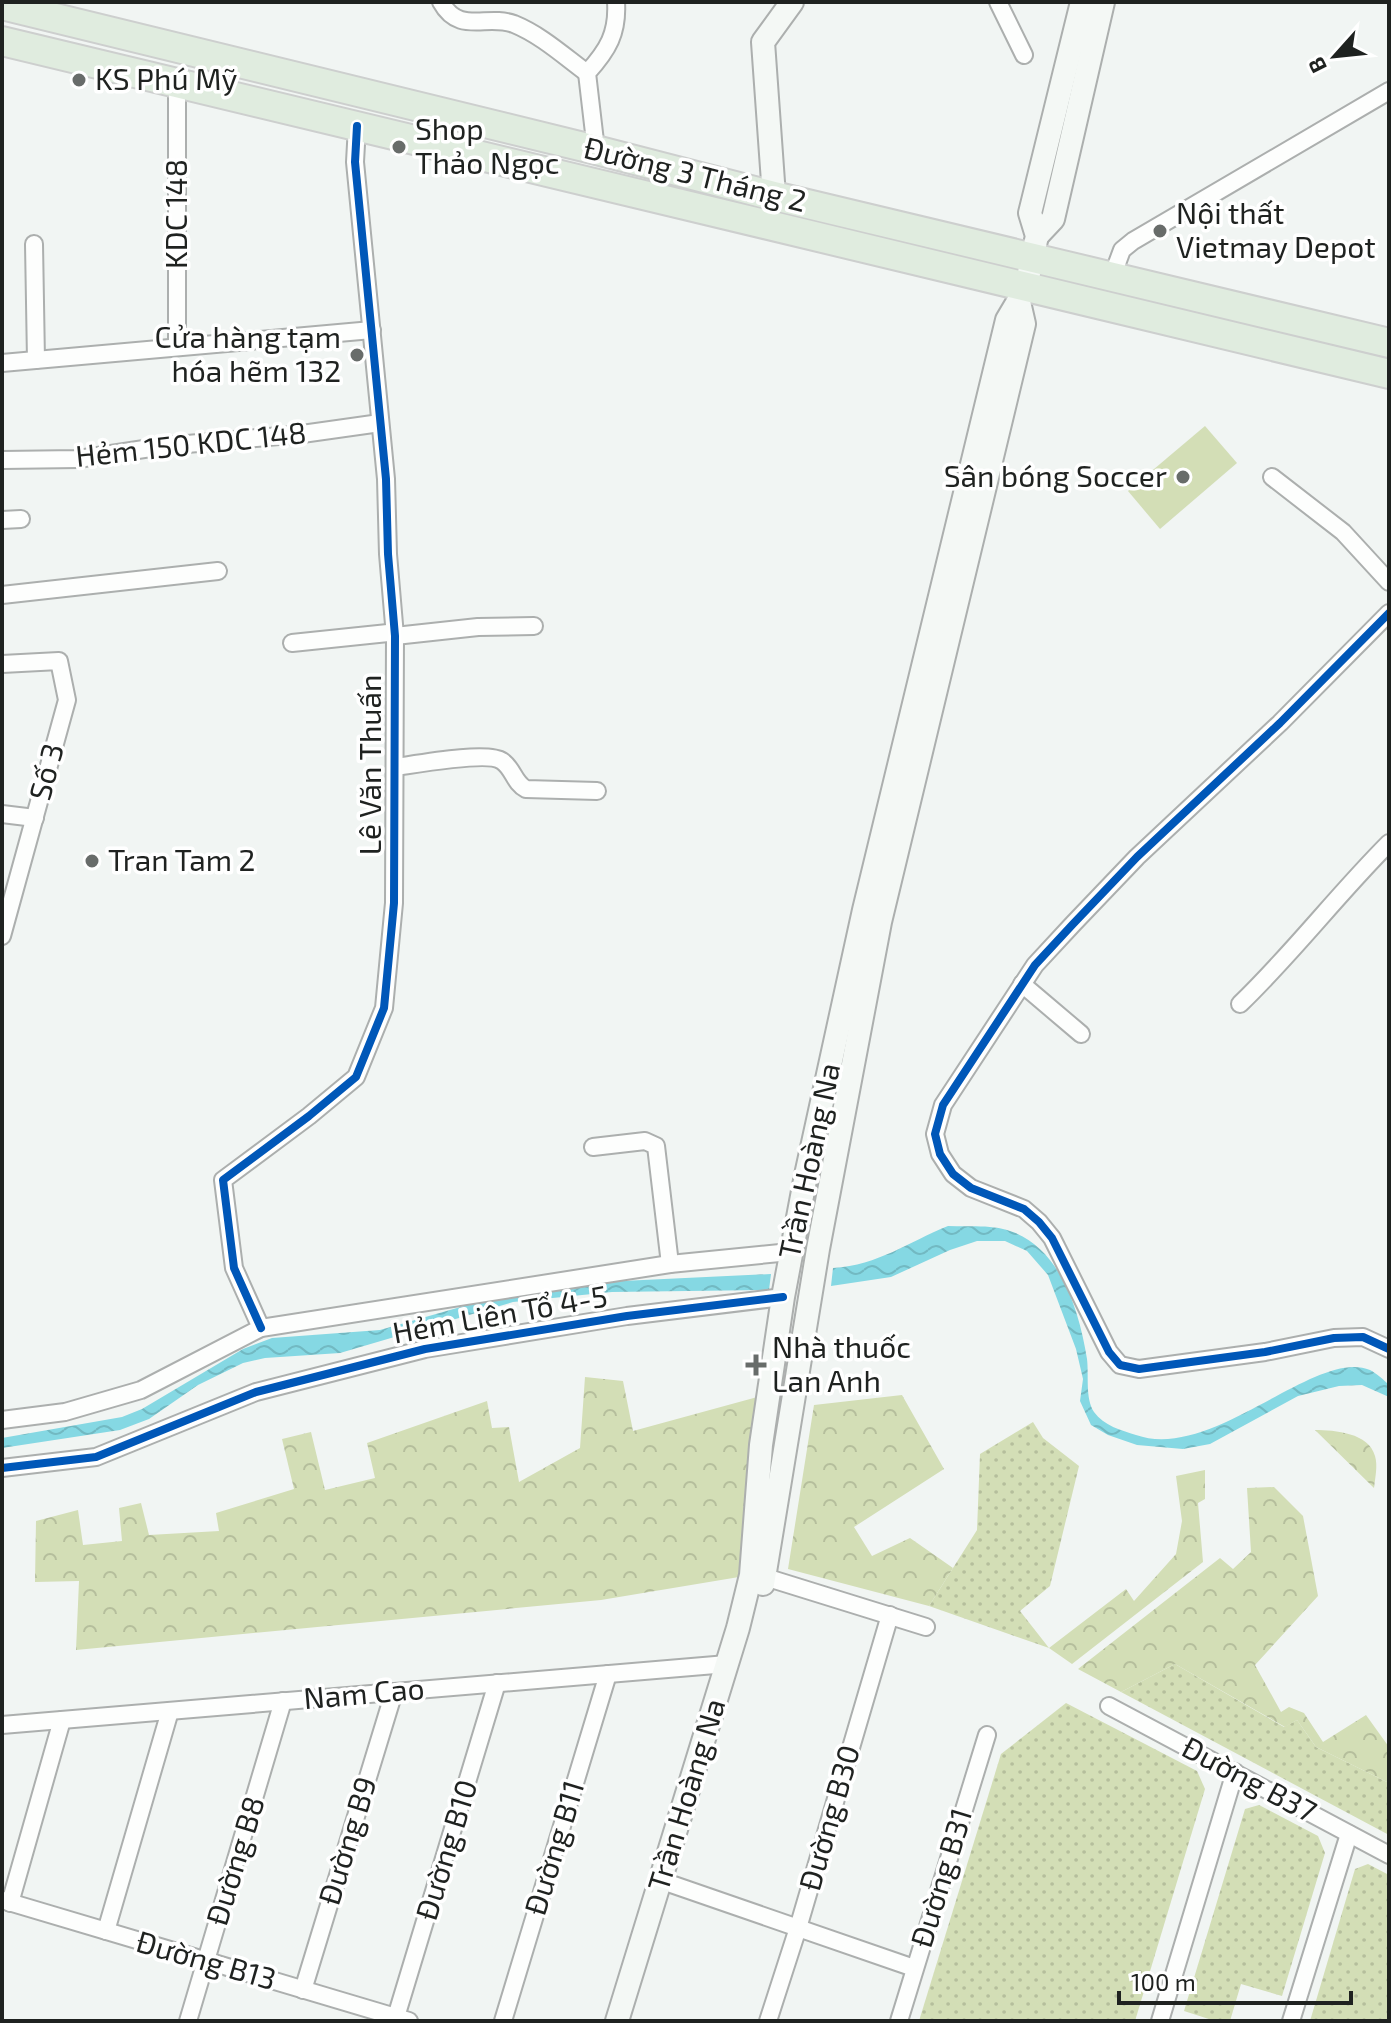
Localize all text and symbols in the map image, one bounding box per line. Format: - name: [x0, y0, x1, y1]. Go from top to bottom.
- north arrow: [1295, 16, 1375, 96]
- text: B: [1302, 53, 1331, 78]
- place label: KS Phú Mỹ: [95, 60, 237, 96]
- marker: KS Phú Mỹ: [70, 71, 88, 89]
- place label: Shop Thảo Ngọc: [415, 110, 560, 180]
- street label: Đường 3 Tháng 2: [581, 128, 810, 218]
- marker: Shop Thảo Ngọc: [390, 138, 408, 156]
- street label: KDC 148: [157, 159, 193, 269]
- place label: Nội thất Vietmay Depot: [1176, 194, 1376, 264]
- marker: Nội thất Vietmay Depot: [1151, 222, 1169, 240]
- place label: Cửa hàng tạm hóa hẽm 132: [154, 318, 341, 388]
- marker: Cửa hàng tạm hóa hẽm 132: [348, 346, 366, 364]
- street label: Hẻm 150 KDC 148: [74, 413, 308, 473]
- place label: Sân bóng Soccer: [944, 457, 1167, 493]
- marker: Sân bóng Soccer: [1174, 468, 1192, 486]
- street label: Lê Văn Thuấn: [351, 675, 387, 855]
- street label: Số 3: [20, 739, 70, 804]
- place label: Tran Tam 2: [108, 841, 255, 877]
- marker: Tran Tam 2: [83, 852, 101, 870]
- street label: Trần Hoàng Na: [770, 1059, 846, 1262]
- street label: Hẻm Liên Tổ 4-5: [390, 1276, 610, 1350]
- place label: Nhà thuốc Lan Anh: [772, 1328, 911, 1398]
- marker: Nhà thuốc Lan Anh: [747, 1356, 765, 1374]
- street label: Nam Cao: [302, 1669, 426, 1715]
- street label: Trần Hoàng Na: [639, 1694, 731, 1895]
- street label: Đường B37: [1177, 1728, 1323, 1829]
- street label: Đường B30: [790, 1741, 866, 1894]
- street label: Đường B9: [310, 1772, 383, 1909]
- street label: Đường B10: [407, 1775, 483, 1924]
- street label: Đường B11: [516, 1776, 591, 1919]
- street label: Đường B8: [197, 1792, 271, 1929]
- street label: Đường B31: [902, 1804, 978, 1951]
- street label: Đường B13: [133, 1922, 280, 1996]
- scale bar: [1119, 1955, 1351, 2005]
- text: 100 m: [1131, 1967, 1196, 1996]

